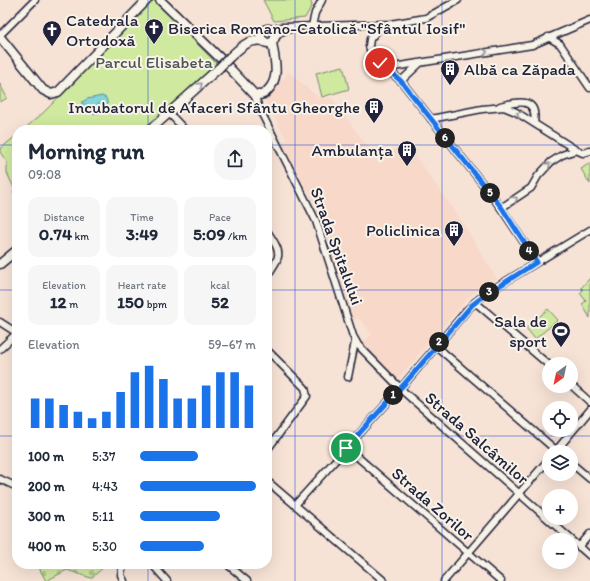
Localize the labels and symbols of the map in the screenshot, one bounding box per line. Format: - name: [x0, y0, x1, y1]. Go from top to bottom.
- place label: Catedrala Ortodoxă: [66, 10, 139, 50]
- church icon: Biserica Romano-Catolică "Sfântul Iosif": [143, 17, 165, 45]
- place label: Biserica Romano-Catolică "Sfântul Iosif": [168, 18, 465, 38]
- church icon: Catedrala Ortodoxă: [41, 19, 63, 47]
- pin: [363, 46, 397, 80]
- one-way arrow: [482, 48, 488, 57]
- park label: Parcul Elisabeta: [95, 52, 213, 72]
- building icon: Albă ca Zăpada: [439, 58, 461, 86]
- place label: Albă ca Zăpada: [464, 59, 576, 79]
- one-way arrow: [195, 82, 203, 90]
- building icon: Incubatorul de Afaceri Sfântu Gheorghe: [363, 96, 385, 124]
- place label: Incubatorul de Afaceri Sfântu Gheorghe: [68, 97, 360, 117]
- one-way arrow: [516, 111, 523, 118]
- pin: 6: [435, 128, 455, 148]
- building icon: Ambulanța: [396, 139, 418, 167]
- place label: Ambulanța: [312, 140, 393, 160]
- one-way arrow: [543, 163, 550, 170]
- pin: 5: [480, 183, 500, 203]
- street label: Strada Spitalului: [306, 185, 368, 307]
- one-way arrow: [511, 196, 518, 203]
- building icon: Policlinica: [443, 219, 465, 247]
- place label: Policlinica: [366, 220, 440, 240]
- pin: 4: [519, 241, 539, 261]
- pin: 3: [479, 282, 499, 302]
- place label: Sala de sport: [494, 311, 547, 351]
- sports icon: Sala de sport: [550, 320, 572, 348]
- pin: 2: [429, 332, 449, 352]
- north arrow: [542, 357, 578, 393]
- pin: 1: [383, 385, 403, 405]
- street label: Strada Salcâmilor: [421, 387, 533, 489]
- pin: [329, 431, 363, 465]
- street label: Strada Zorilor: [388, 463, 478, 545]

